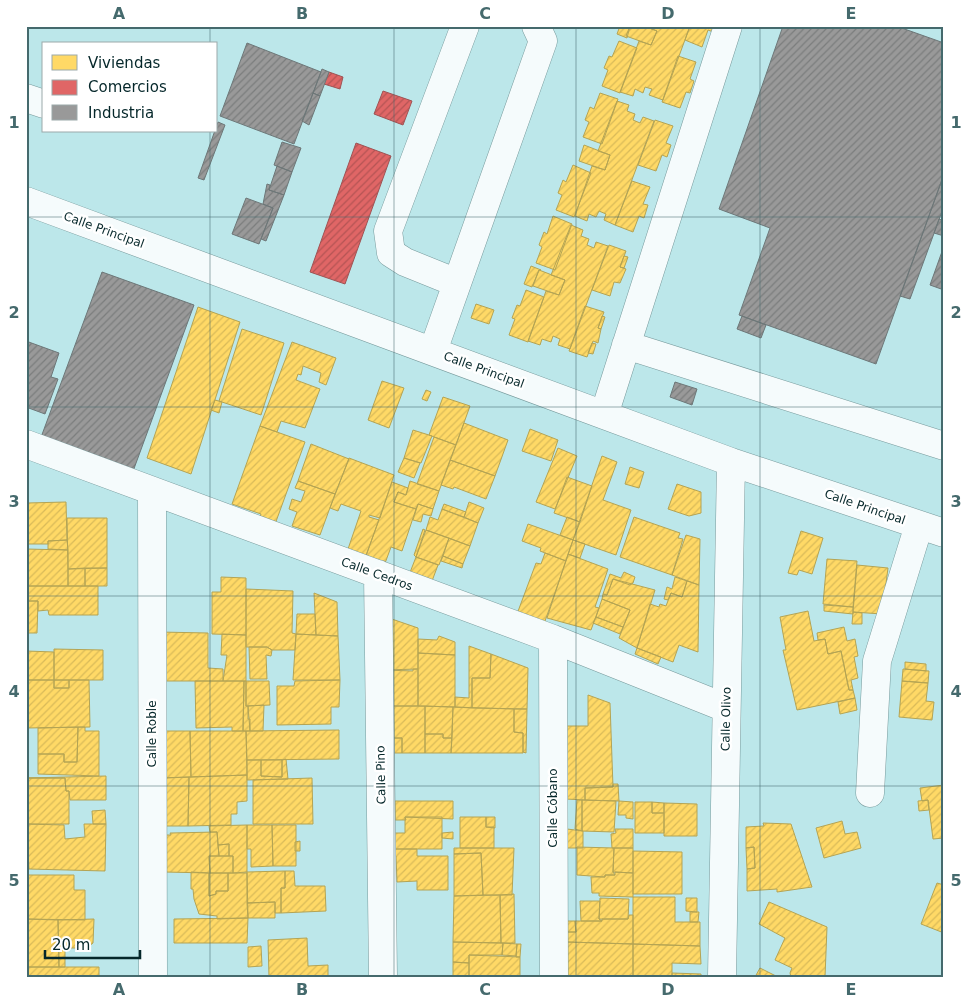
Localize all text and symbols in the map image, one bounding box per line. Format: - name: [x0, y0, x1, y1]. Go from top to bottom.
- text: A: [113, 4, 126, 23]
- text: B: [296, 4, 308, 23]
- text: C: [479, 4, 491, 23]
- text: D: [661, 4, 675, 23]
- text: E: [846, 4, 856, 23]
- legend: [42, 42, 218, 132]
- text: Viviendas: [88, 54, 161, 72]
- text: Comercios: [88, 78, 167, 96]
- text: Industria: [88, 104, 154, 122]
- text: 1: [8, 113, 20, 132]
- text: 1: [950, 113, 962, 132]
- street label: Calle Principal: [62, 209, 146, 251]
- text: 2: [8, 303, 20, 322]
- text: 2: [950, 303, 962, 322]
- street label: Calle Principal: [442, 349, 526, 391]
- street label: Calle Principal: [823, 487, 907, 527]
- text: 3: [8, 492, 20, 511]
- text: 3: [950, 492, 962, 511]
- street label: Calle Cedros: [339, 555, 415, 593]
- text: 4: [8, 682, 20, 701]
- text: 4: [950, 682, 962, 701]
- street label: Calle Olivo: [718, 687, 734, 751]
- street label: Calle Roble: [145, 700, 159, 768]
- street label: Calle Pino: [373, 745, 389, 805]
- street label: Calle Cóbano: [546, 768, 560, 848]
- text: 5: [8, 871, 20, 890]
- text: 5: [950, 871, 962, 890]
- scale bar: [45, 928, 140, 960]
- text: 20 m: [52, 936, 90, 954]
- text: A: [113, 980, 126, 999]
- text: B: [296, 980, 308, 999]
- text: C: [479, 980, 491, 999]
- text: D: [661, 980, 675, 999]
- text: E: [846, 980, 856, 999]

